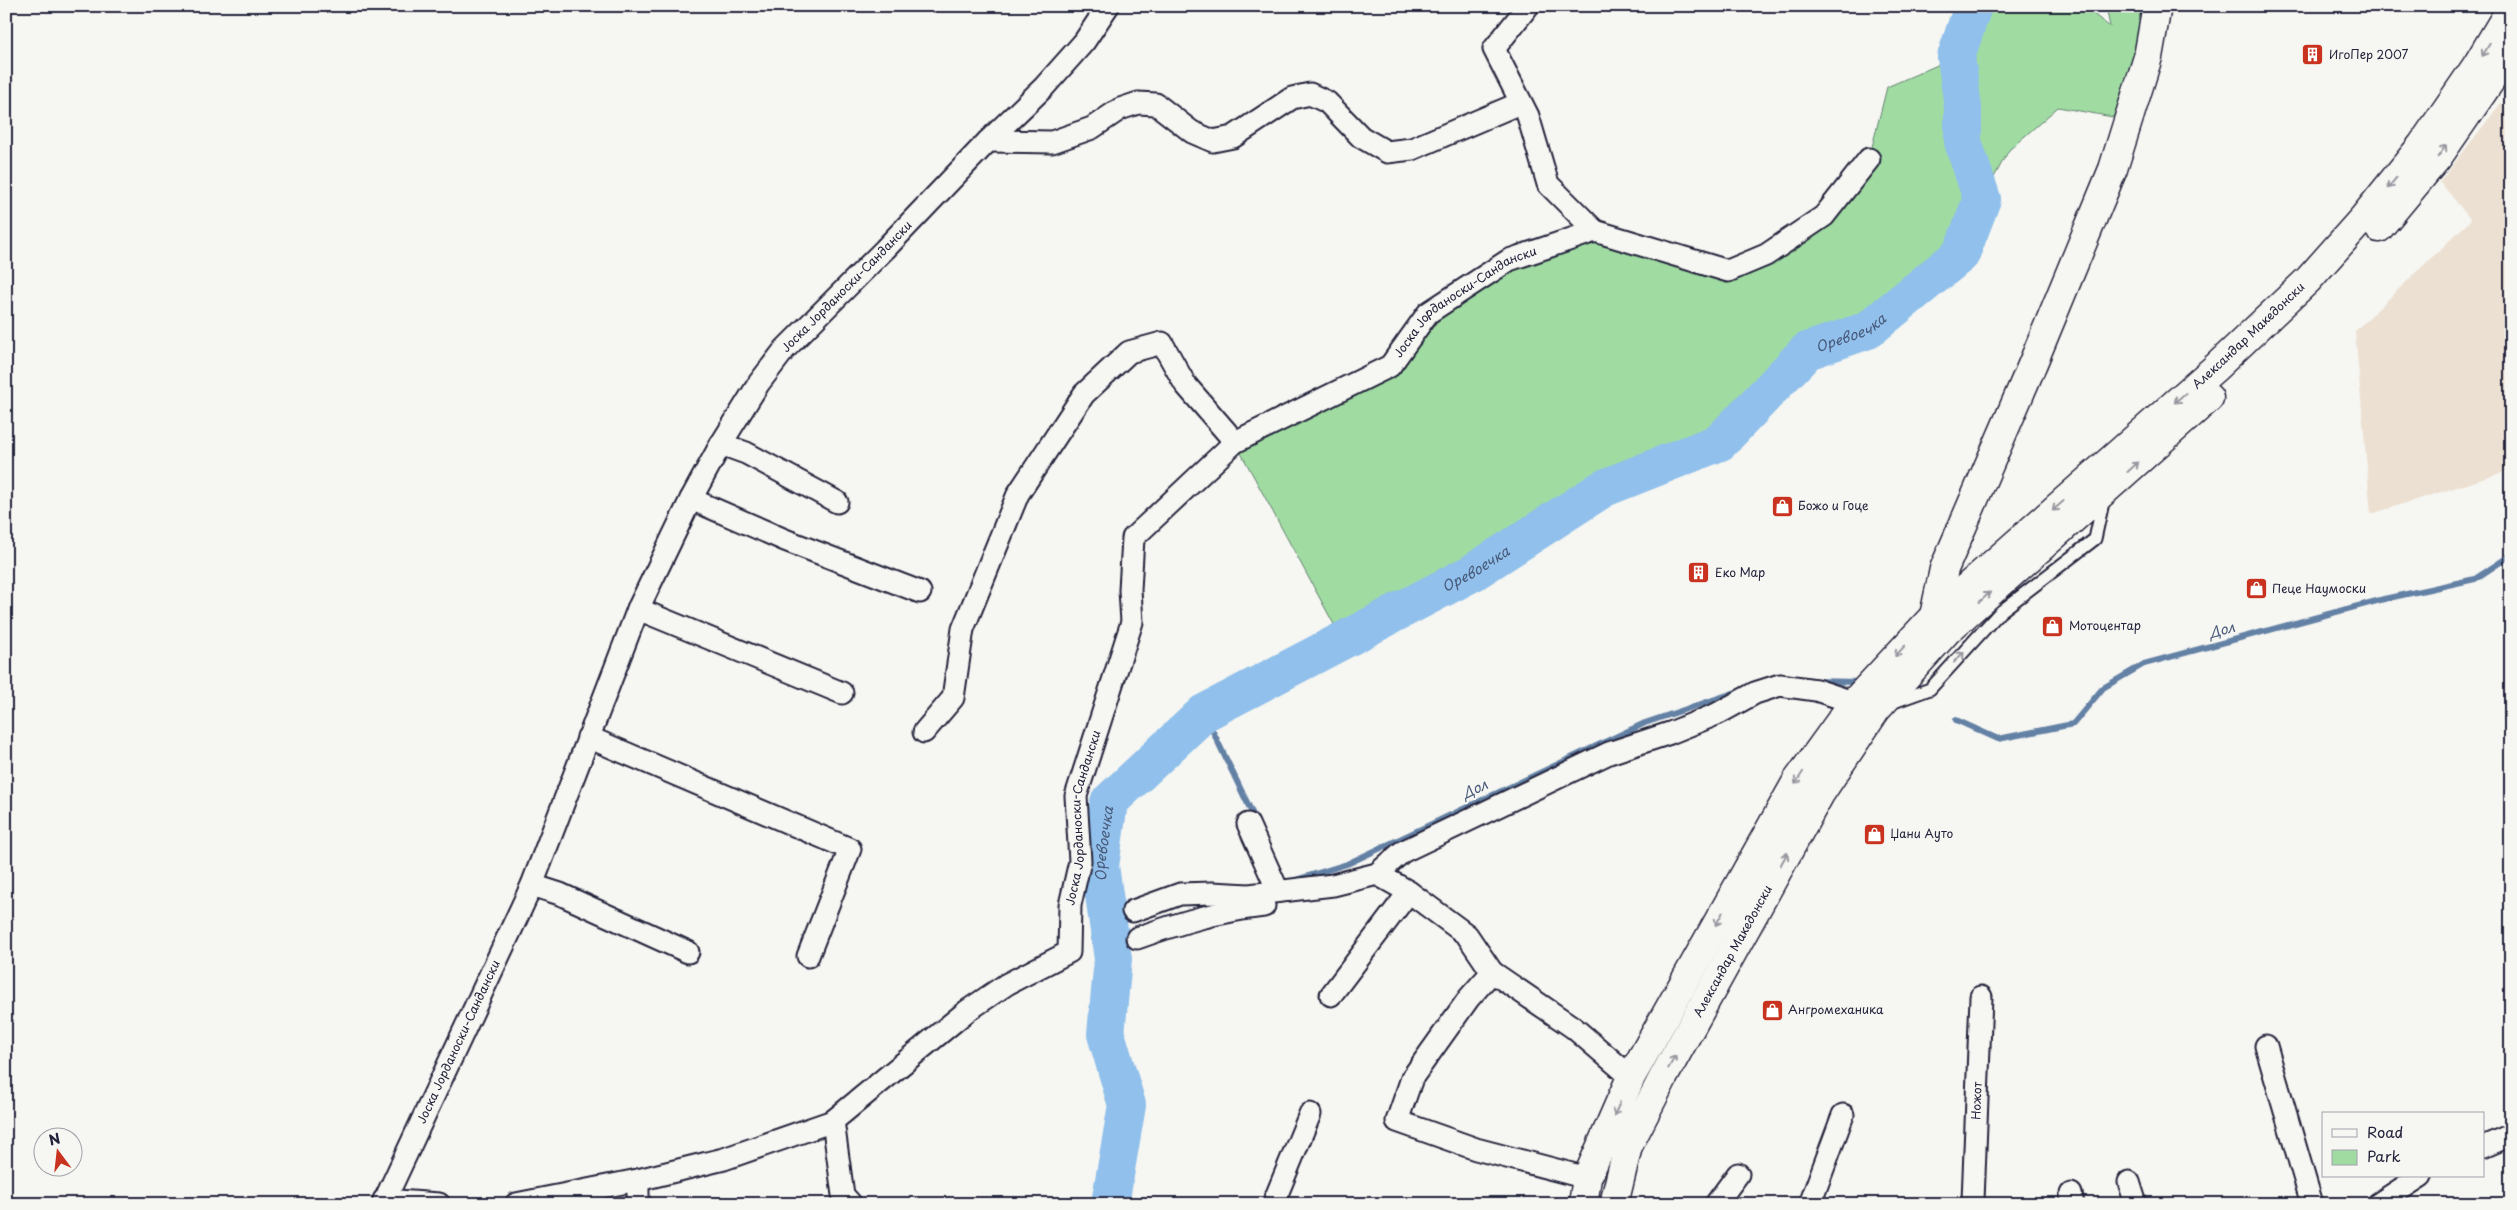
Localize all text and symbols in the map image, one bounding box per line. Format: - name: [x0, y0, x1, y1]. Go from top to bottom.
- building icon: ИгоПер 2007: [2301, 43, 2325, 67]
- one-way arrow: [2480, 43, 2490, 57]
- place label: ИгоПер 2007: [2329, 45, 2408, 63]
- one-way arrow: [2437, 144, 2447, 158]
- one-way arrow: [2387, 176, 2397, 190]
- street label: Јоска Јорданоски-Сандански: [777, 216, 915, 356]
- street label: Јоска Јорданоски-Сандански: [1389, 241, 1539, 361]
- street label: Александар Македонски: [2188, 278, 2308, 392]
- water label: Оревоечка: [1813, 308, 1891, 357]
- one-way arrow: [2174, 392, 2187, 404]
- one-way arrow: [2127, 461, 2139, 473]
- shop icon: Божо и Гоце: [1770, 494, 1794, 518]
- place label: Божо и Гоце: [1798, 496, 1869, 514]
- one-way arrow: [2052, 500, 2065, 511]
- water label: Оревоечка: [1438, 540, 1514, 597]
- building icon: Еко Мар: [1687, 561, 1711, 585]
- place label: Еко Мар: [1715, 563, 1765, 581]
- shop icon: Пеце Наумоски: [2244, 577, 2268, 601]
- place label: Пеце Наумоски: [2272, 579, 2366, 597]
- one-way arrow: [1978, 591, 1991, 603]
- shop icon: Мотоцентар: [2041, 614, 2065, 638]
- place label: Мотоцентар: [2069, 616, 2141, 634]
- water label: Дол: [2205, 616, 2238, 644]
- one-way arrow: [1894, 645, 1906, 658]
- one-way arrow: [1953, 650, 1965, 663]
- street label: Јоска Јорданоски-Сандански: [1060, 728, 1105, 907]
- one-way arrow: [1794, 771, 1804, 785]
- water label: Дол: [1457, 773, 1491, 804]
- water label: Оревоечка: [1088, 804, 1118, 883]
- shop icon: Џани Ауто: [1862, 822, 1886, 846]
- place label: Џани Ауто: [1890, 824, 1954, 842]
- one-way arrow: [1780, 852, 1790, 867]
- street label: Александар Македонски: [1688, 881, 1776, 1020]
- one-way arrow: [1714, 912, 1724, 926]
- street label: Јоска Јорданоски-Сандански: [412, 957, 504, 1126]
- shop icon: Ангромеханика: [1760, 998, 1784, 1022]
- place label: Ангромеханика: [1788, 1000, 1884, 1018]
- one-way arrow: [1667, 1056, 1677, 1070]
- street label: Ножот: [1966, 1081, 1986, 1120]
- one-way arrow: [1612, 1101, 1622, 1116]
- legend: [2322, 1112, 2484, 1178]
- text: Road: [2367, 1120, 2403, 1143]
- text: N: [46, 1127, 63, 1151]
- north arrow: [32, 1128, 82, 1178]
- text: Park: [2367, 1144, 2401, 1167]

